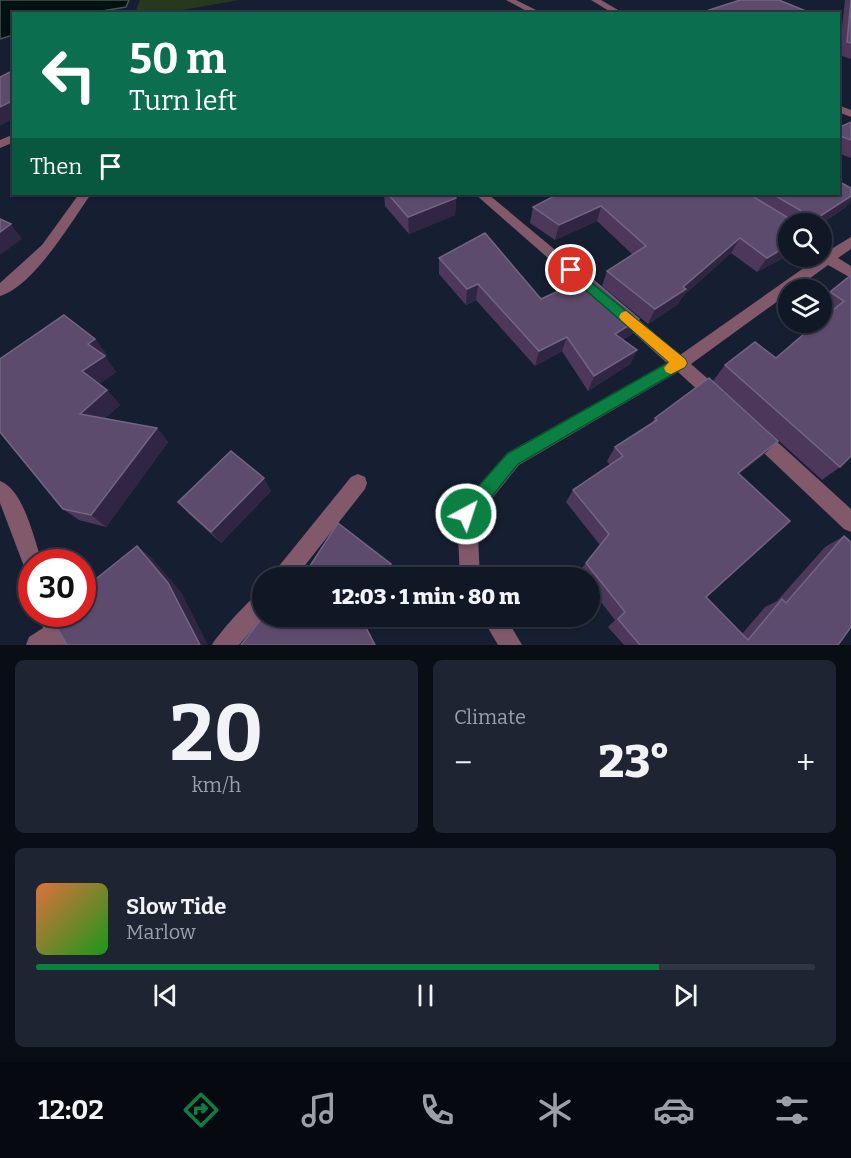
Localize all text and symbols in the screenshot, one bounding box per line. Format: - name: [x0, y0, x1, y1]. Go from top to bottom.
- text: 50 m: [129, 34, 226, 84]
- icon: left: [30, 36, 108, 114]
- text: Turn left: [129, 85, 237, 117]
- icon: arrive: [94, 150, 127, 183]
- text: Then: [30, 153, 82, 180]
- map controls: [778, 213, 832, 333]
- button: search: [778, 213, 832, 267]
- pin: [545, 244, 596, 295]
- icon: arrive: [554, 253, 587, 286]
- button: layers: [778, 279, 832, 333]
- position arrow: [434, 482, 498, 546]
- speed limit sign: 30: [18, 549, 96, 627]
- text: 12:03 · 1 min · 80 m: [332, 583, 520, 610]
- text: 20: [170, 687, 263, 781]
- text: Climate: [454, 705, 526, 729]
- text: 23°: [598, 735, 670, 789]
- text: −: [454, 743, 472, 783]
- text: +: [796, 743, 815, 783]
- text: km/h: [192, 773, 241, 797]
- text: Slow Tide: [126, 893, 226, 920]
- text: Marlow: [126, 920, 196, 944]
- icon: previous: [149, 979, 182, 1012]
- icon: pause: [409, 979, 442, 1012]
- icon: next: [669, 979, 702, 1012]
- icon: directions: [180, 1089, 222, 1131]
- icon: music: [298, 1089, 340, 1131]
- icon: phone: [416, 1089, 458, 1131]
- icon: climate: [534, 1089, 576, 1131]
- icon: car: [653, 1089, 695, 1131]
- icon: filters: [771, 1089, 813, 1131]
- text: 12:02: [38, 1094, 104, 1126]

